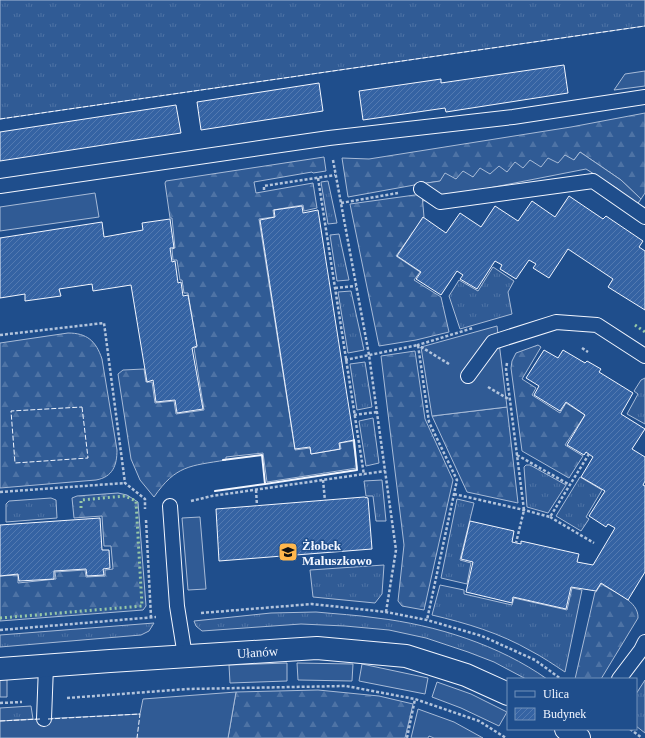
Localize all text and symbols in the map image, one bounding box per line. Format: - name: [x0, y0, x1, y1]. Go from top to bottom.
- place label: Żłobek Maluszkowo: [302, 538, 372, 568]
- school or university icon: Żłobek Maluszkowo: [277, 541, 299, 563]
- street label: Ułanów: [236, 643, 279, 661]
- legend: [507, 678, 637, 730]
- text: Ulica: [543, 687, 570, 701]
- text: Budynek: [543, 707, 586, 721]

